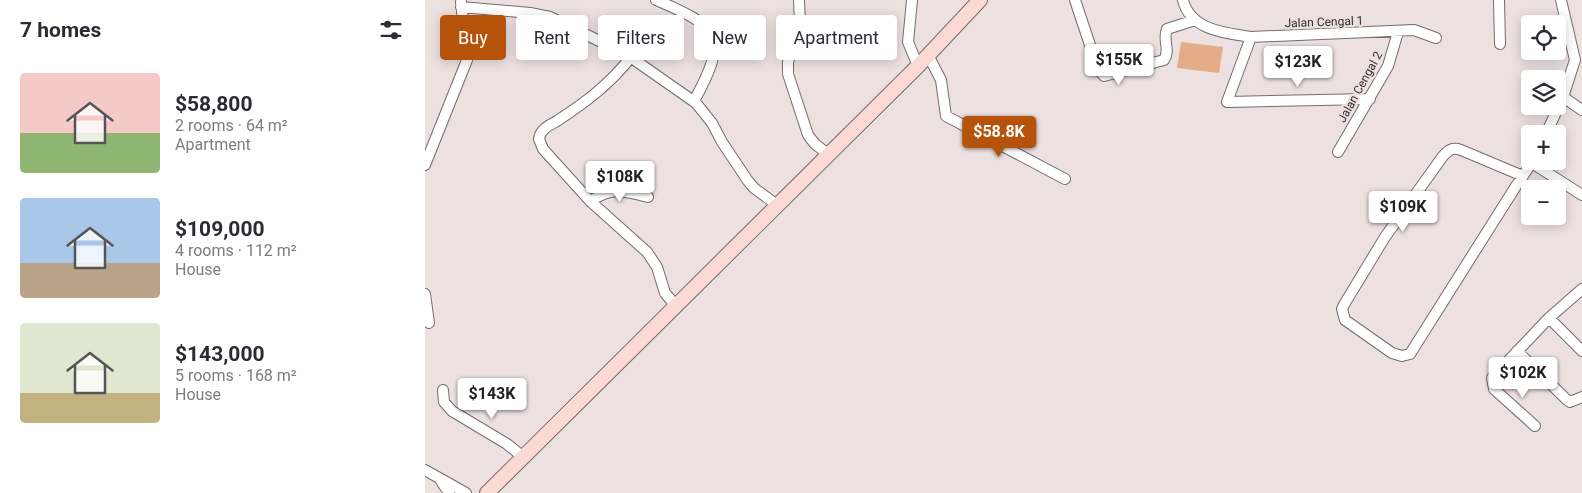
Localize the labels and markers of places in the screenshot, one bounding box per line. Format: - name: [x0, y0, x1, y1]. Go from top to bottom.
- pin: $155K: [1084, 44, 1154, 86]
- pin: $123K: [1263, 46, 1333, 88]
- pin: $58.8K: [958, 116, 1040, 158]
- pin: $108K: [585, 160, 655, 203]
- pin: $109K: [1368, 190, 1438, 233]
- pin: $102K: [1488, 356, 1558, 399]
- pin: $143K: [457, 378, 527, 420]

